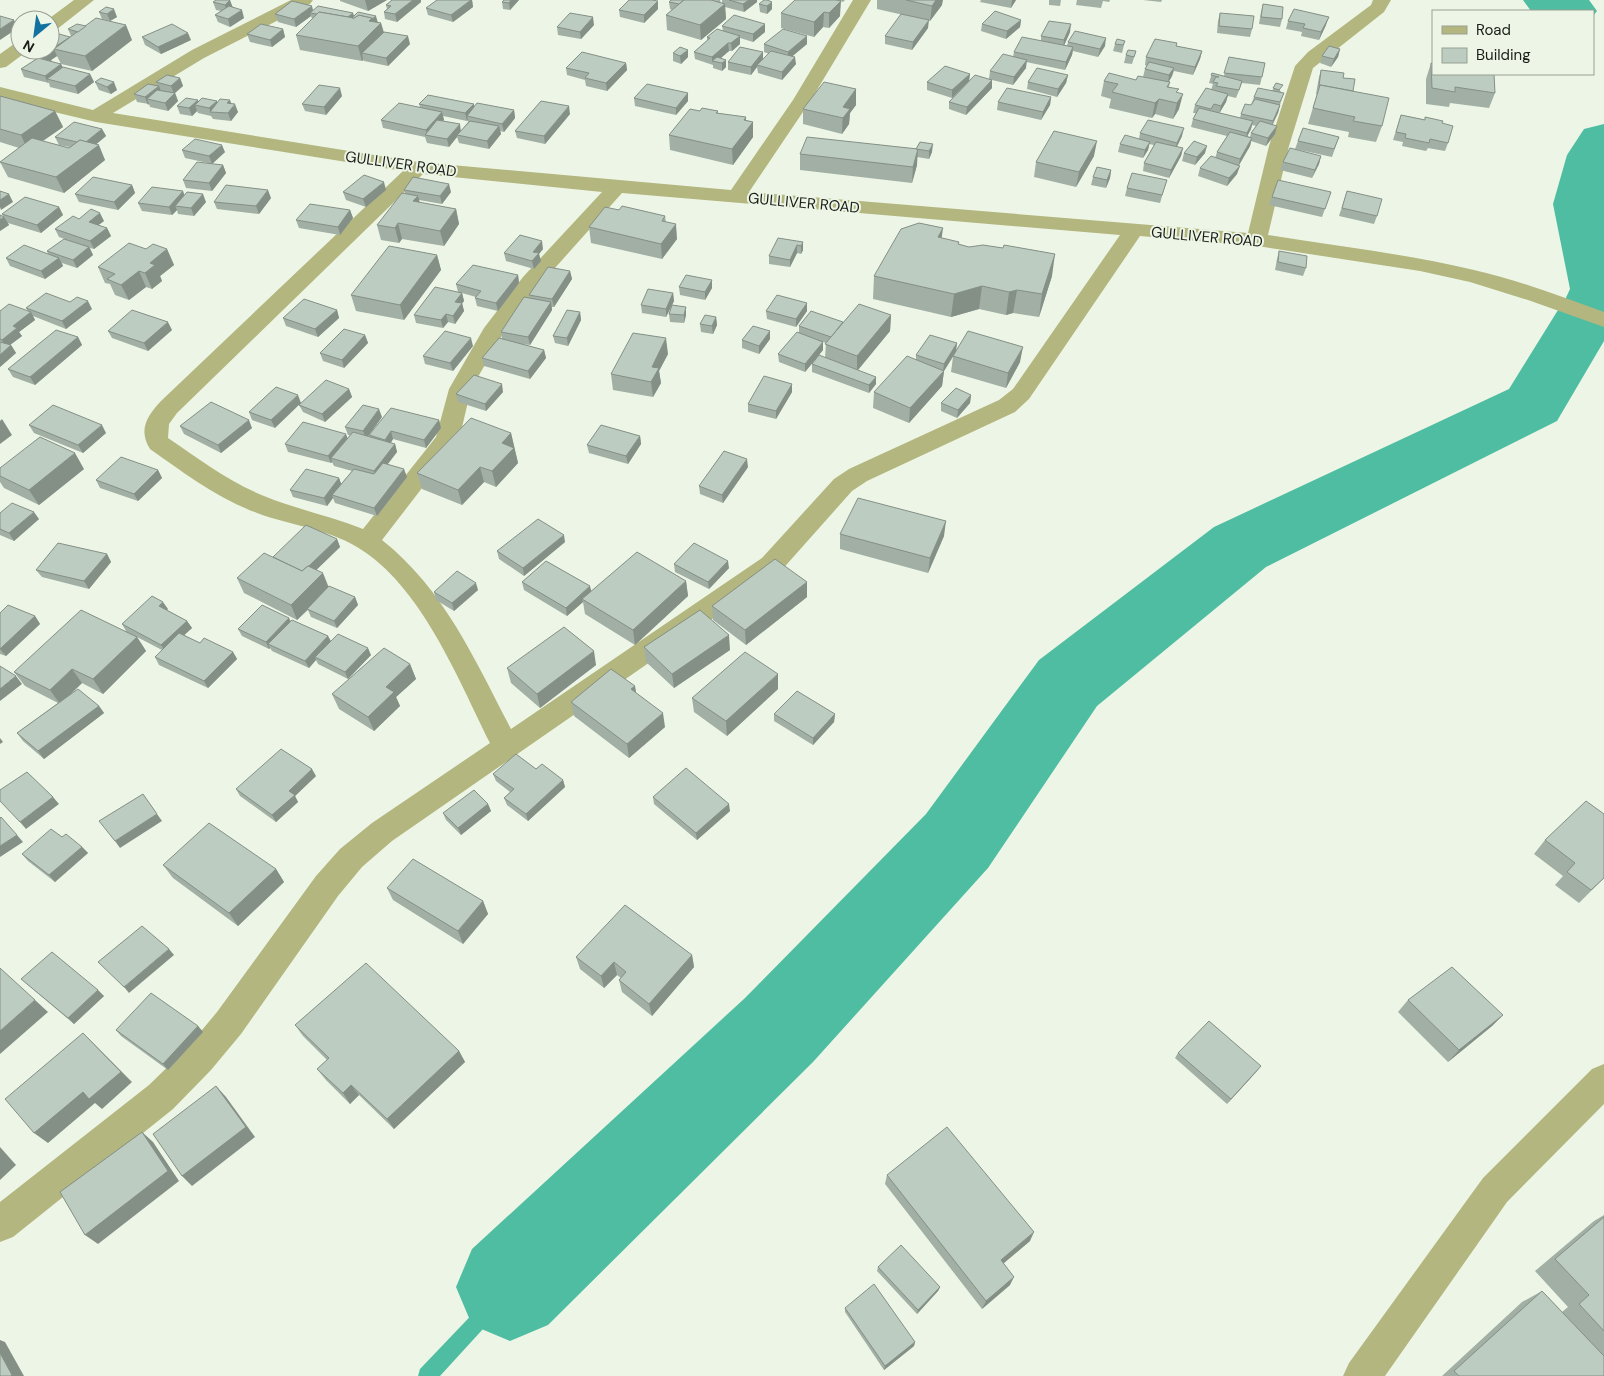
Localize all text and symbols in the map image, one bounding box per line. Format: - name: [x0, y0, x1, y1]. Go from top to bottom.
- north arrow: [10, 10, 60, 60]
- legend: [1432, 10, 1594, 75]
- text: Road: [1476, 20, 1511, 40]
- text: N: [20, 36, 38, 57]
- text: Building: [1476, 45, 1531, 65]
- street label: GULLIVER ROAD: [344, 146, 458, 182]
- street label: GULLIVER ROAD: [747, 188, 861, 218]
- street label: GULLIVER ROAD: [1150, 222, 1264, 252]

